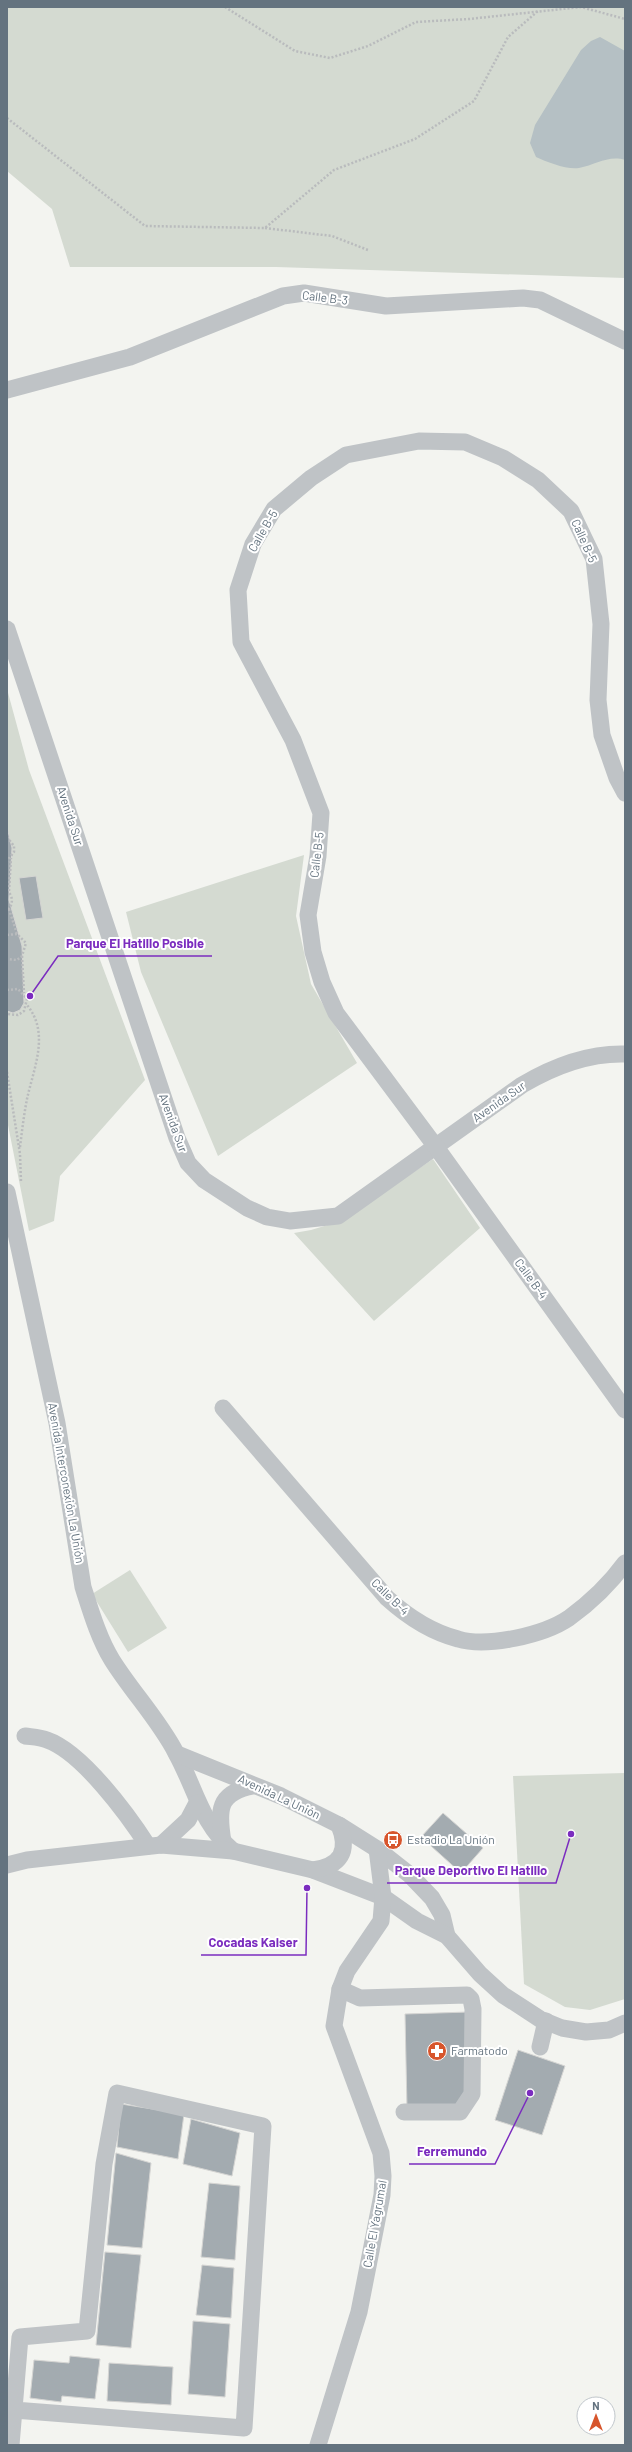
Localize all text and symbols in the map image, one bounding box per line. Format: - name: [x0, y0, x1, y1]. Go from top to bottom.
- street label: Calle B-3: [301, 287, 349, 307]
- street label: Calle B-5: [245, 507, 280, 554]
- street label: Calle B-5: [569, 517, 601, 564]
- street label: Avenida Sur: [55, 784, 87, 848]
- street label: Calle B-5: [306, 831, 326, 879]
- callout: Parque El Hatillo Posible: [58, 931, 212, 956]
- text: Parque El Hatillo Posible: [66, 935, 204, 951]
- street label: Avenida Sur: [469, 1078, 528, 1124]
- street label: Avenida Sur: [157, 1091, 191, 1154]
- street label: Calle B-4: [512, 1255, 551, 1301]
- street label: Avenida Interconexión La Unión: [46, 1401, 88, 1564]
- street label: Calle B-4: [369, 1575, 412, 1617]
- street label: Avenida La Unión: [236, 1771, 323, 1821]
- bus stop icon: Estadio La Unión: [382, 1829, 404, 1851]
- place label: Estadio La Unión: [407, 1832, 495, 1846]
- callout: Parque Deportivo El Hatillo: [387, 1858, 556, 1883]
- text: Parque Deportivo El Hatillo: [395, 1862, 547, 1878]
- callout: Cocadas Kaiser: [201, 1930, 306, 1955]
- text: Cocadas Kaiser: [208, 1934, 298, 1950]
- pharmacy icon: Farmatodo: [426, 2040, 448, 2062]
- place label: Farmatodo: [451, 2043, 508, 2057]
- callout: Ferremundo: [409, 2139, 495, 2164]
- text: Ferremundo: [417, 2143, 487, 2159]
- street label: Calle El Yagrumal: [359, 2179, 389, 2269]
- north arrow: [576, 2396, 616, 2436]
- text: N: [592, 2399, 600, 2412]

